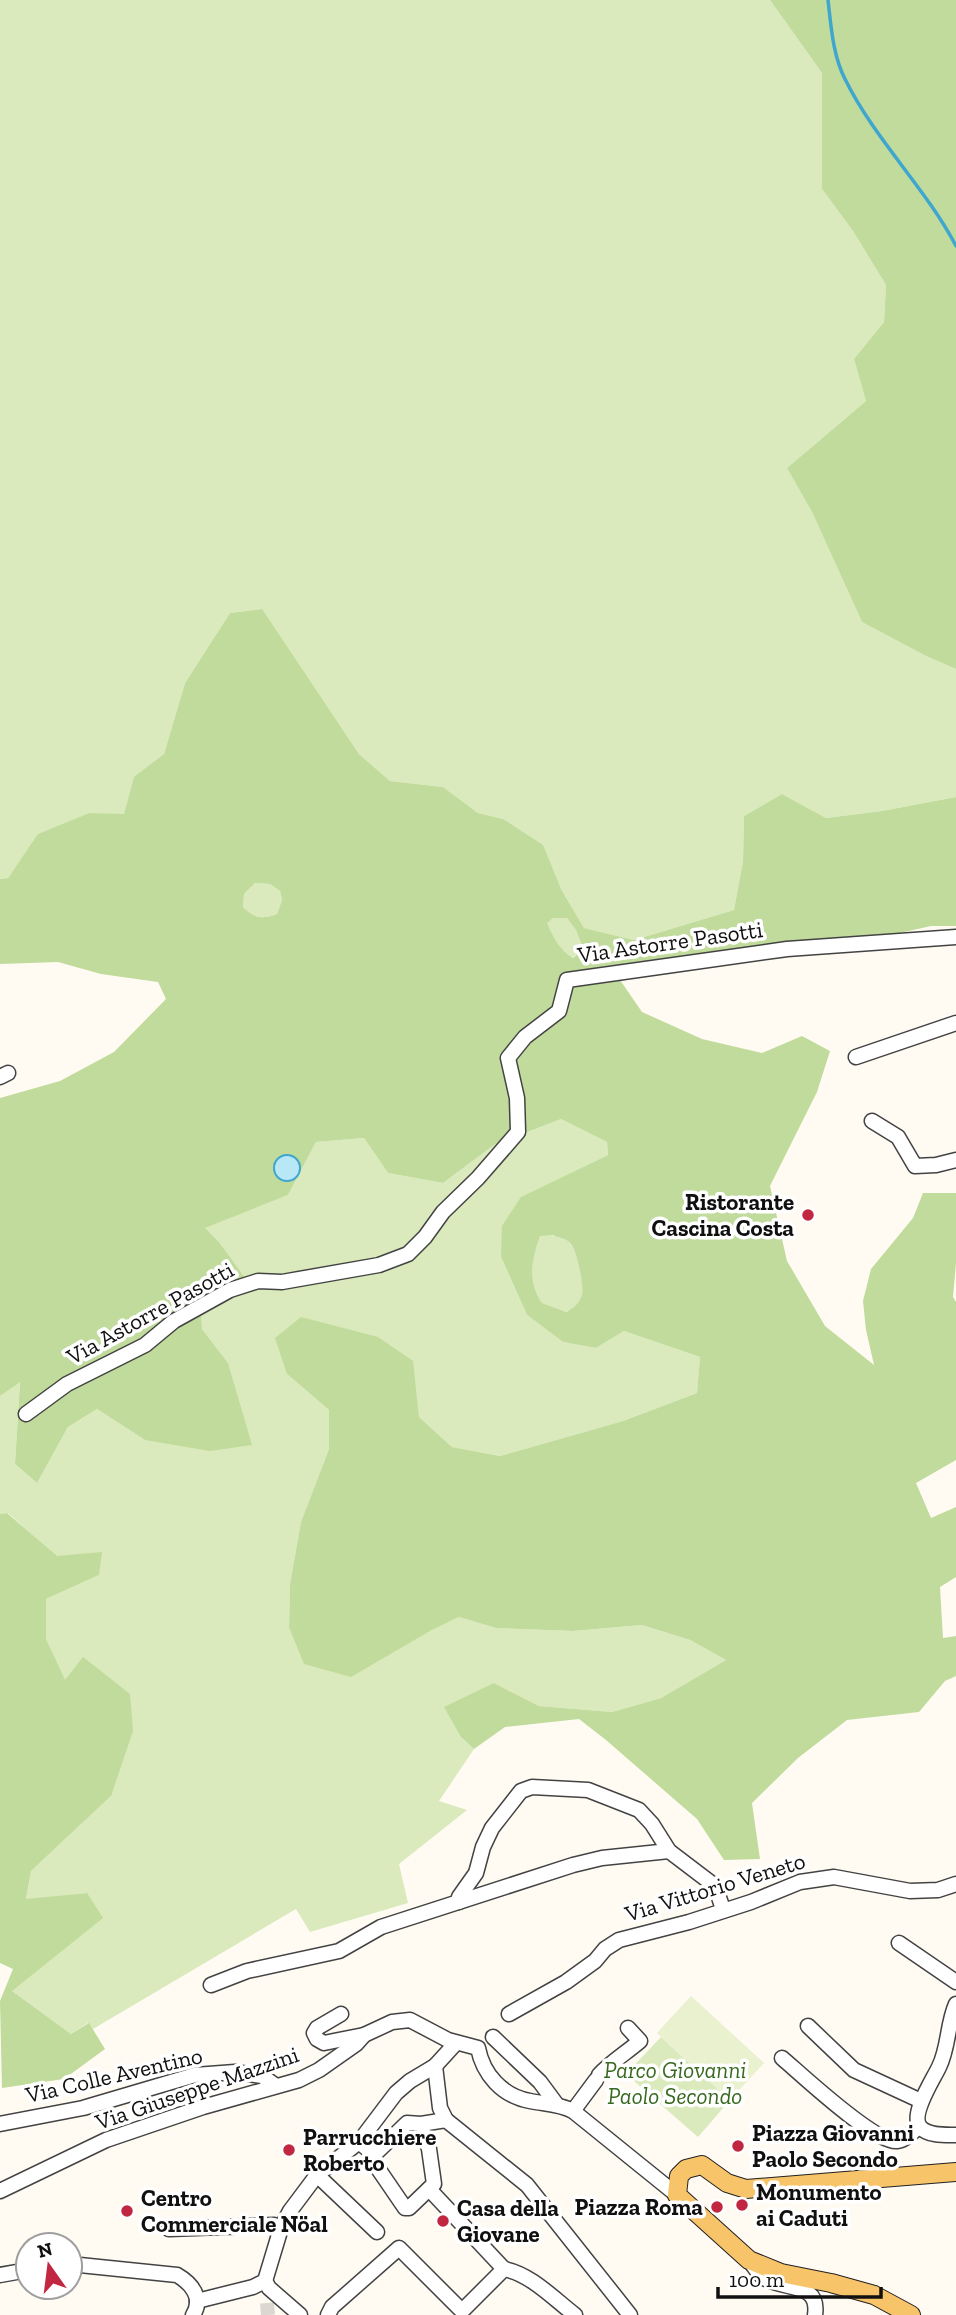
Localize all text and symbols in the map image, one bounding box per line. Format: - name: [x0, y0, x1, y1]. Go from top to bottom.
- street label: Via Astorre Pasotti: [575, 915, 764, 969]
- place label: Ristorante Cascina Costa: [652, 1188, 794, 1242]
- marker: Ristorante Cascina Costa: [800, 1207, 816, 1223]
- street label: Via Astorre Pasotti: [61, 1255, 238, 1371]
- street label: Via Vittorio Veneto: [621, 1846, 809, 1928]
- street label: Via Giuseppe Mazzini: [91, 2040, 302, 2136]
- street label: Via Colle Aventino: [22, 2041, 205, 2109]
- park label: Parco Giovanni Paolo Secondo: [604, 2056, 746, 2110]
- place label: Piazza Giovanni Paolo Secondo: [752, 2119, 914, 2173]
- place label: Parrucchiere Roberto: [303, 2123, 436, 2177]
- marker: Piazza Giovanni Paolo Secondo: [730, 2138, 746, 2154]
- marker: Parrucchiere Roberto: [281, 2142, 297, 2158]
- place label: Monumento ai Caduti: [756, 2178, 881, 2232]
- place label: Centro Commerciale Nöal: [141, 2184, 328, 2238]
- place label: Piazza Roma: [575, 2193, 703, 2221]
- place label: Casa della Giovane: [457, 2194, 559, 2248]
- marker: Monumento ai Caduti: [734, 2197, 750, 2213]
- marker: Piazza Roma: [709, 2199, 725, 2215]
- marker: Centro Commerciale Nöal: [119, 2203, 135, 2219]
- marker: Casa della Giovane: [435, 2213, 451, 2229]
- north arrow: [14, 2231, 84, 2301]
- text: N: [35, 2237, 55, 2263]
- scale bar: [718, 2256, 881, 2300]
- text: 100 m: [729, 2267, 784, 2292]

